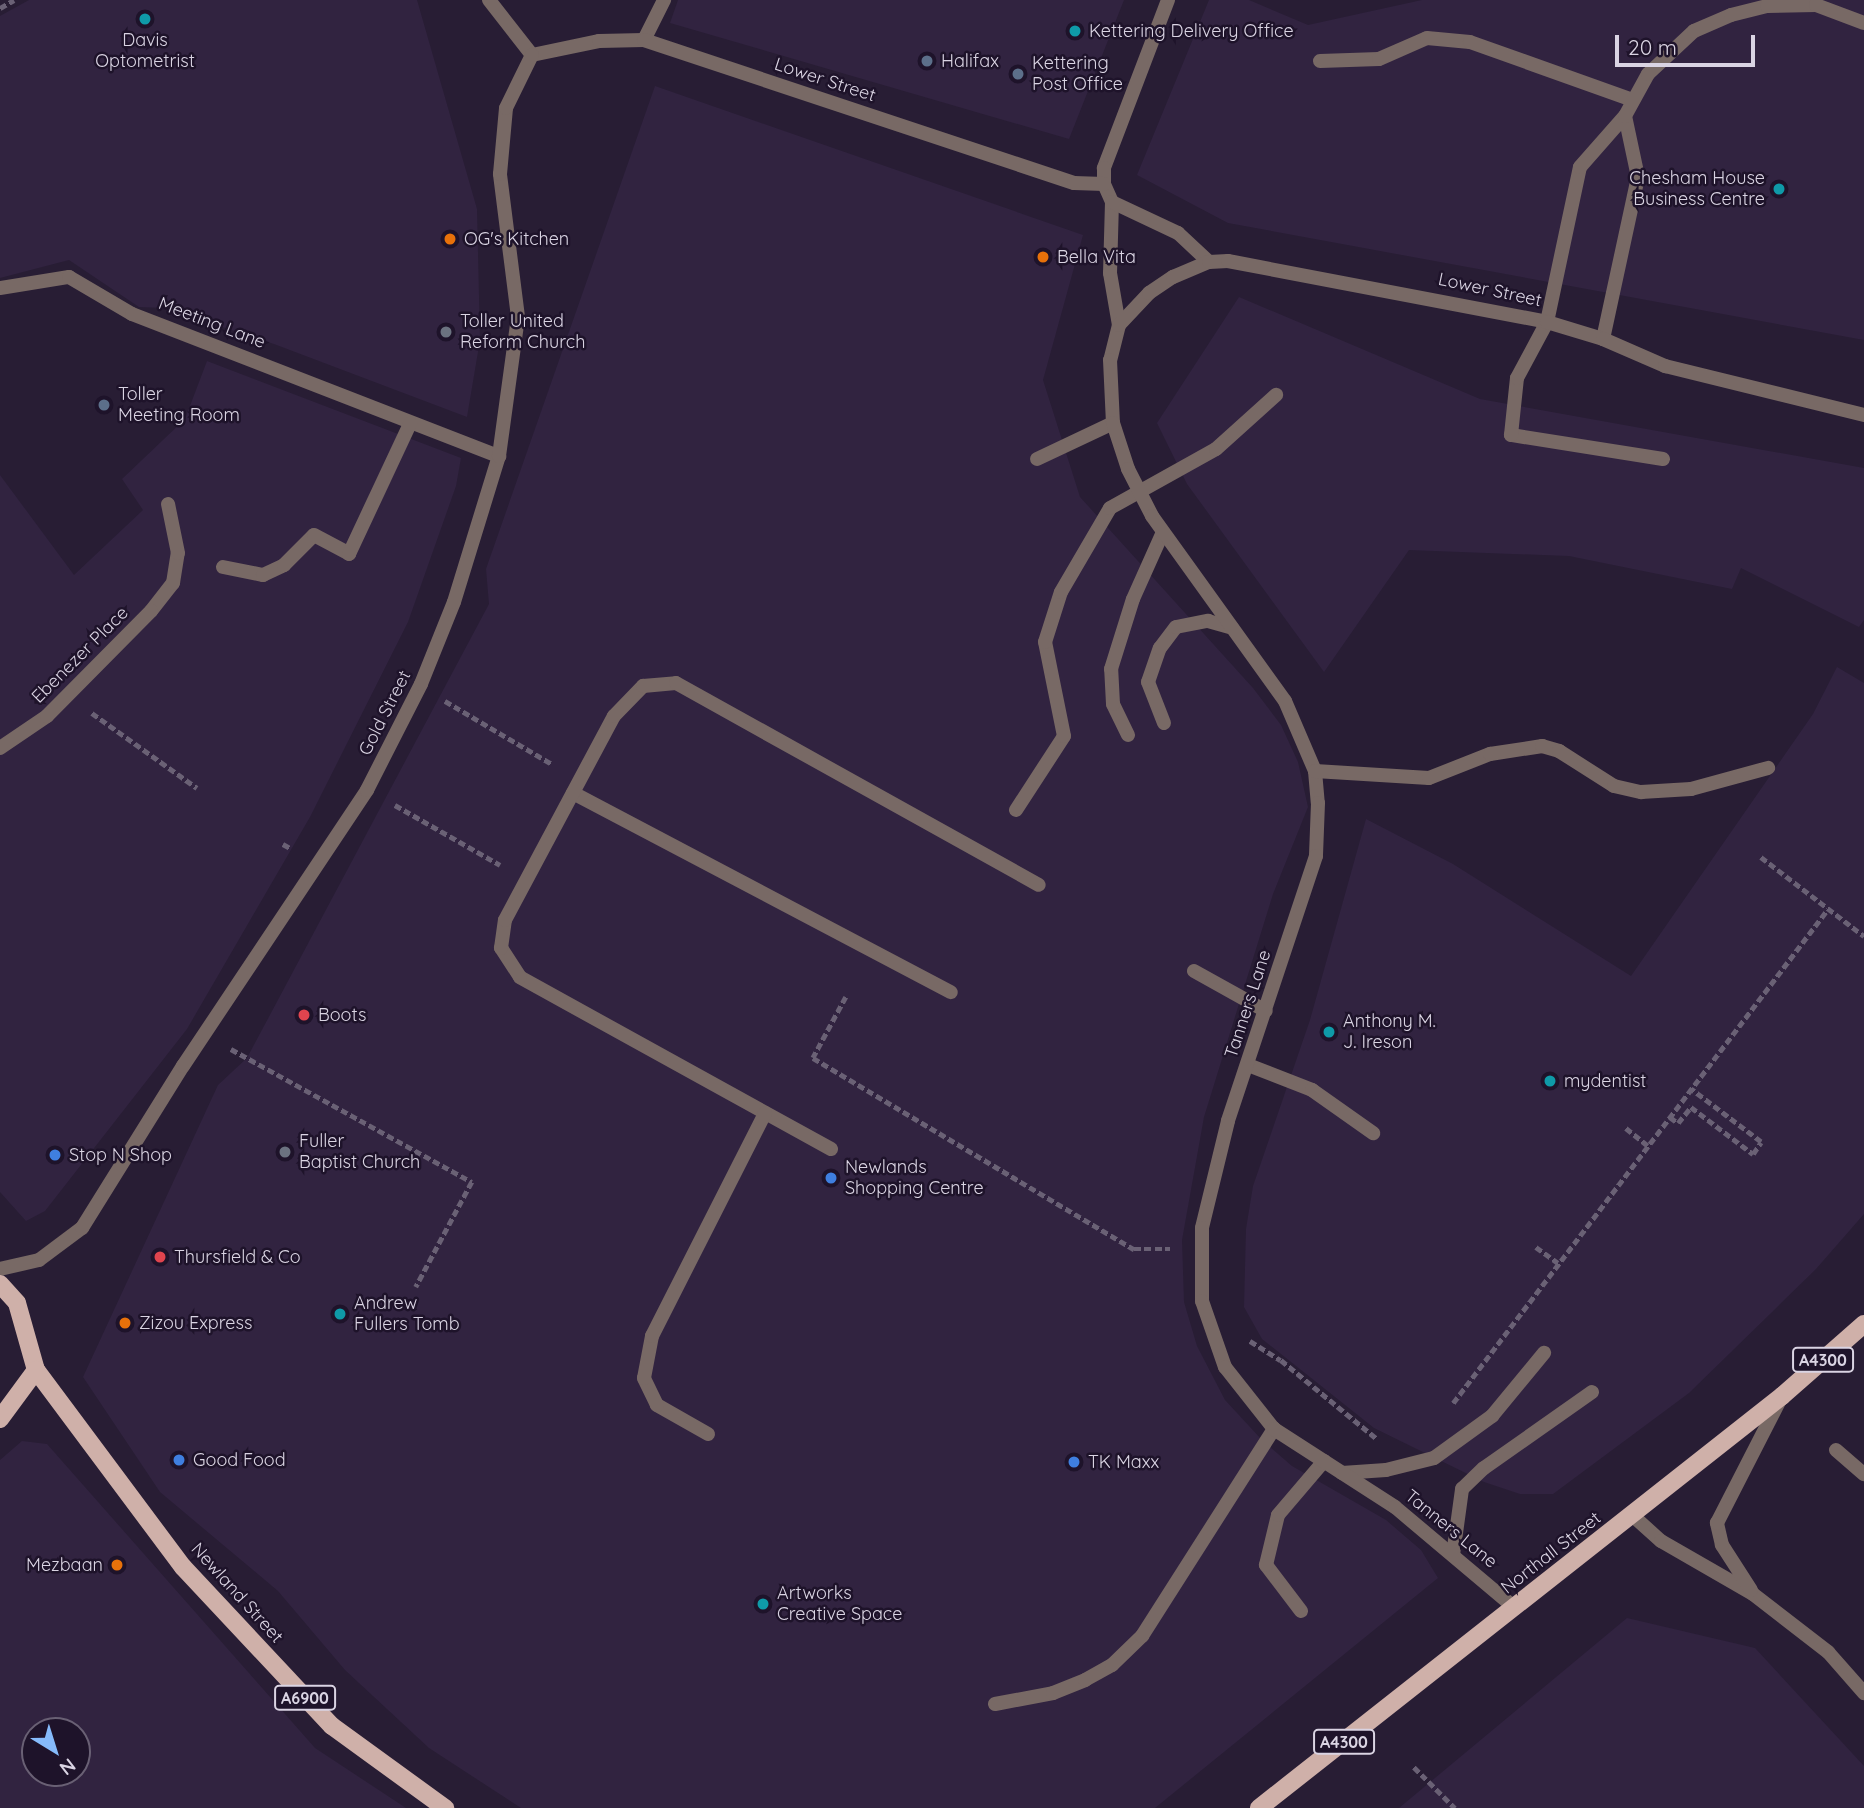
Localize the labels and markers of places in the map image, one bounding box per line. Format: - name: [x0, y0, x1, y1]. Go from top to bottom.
- marker: Davis Optometrist: [137, 11, 153, 27]
- place label: Kettering Delivery Office: [1089, 20, 1294, 42]
- marker: Kettering Delivery Office: [1067, 23, 1083, 39]
- place label: Davis Optometrist: [95, 30, 195, 72]
- place label: Halifax: [941, 50, 999, 72]
- marker: Halifax: [919, 53, 935, 69]
- place label: Kettering Post Office: [1032, 53, 1123, 96]
- marker: Kettering Post Office: [1010, 66, 1026, 82]
- place label: Chesham House Business Centre: [1629, 168, 1765, 210]
- marker: Chesham House Business Centre: [1771, 181, 1787, 197]
- place label: OG's Kitchen: [464, 228, 569, 250]
- marker: OG's Kitchen: [442, 231, 458, 247]
- place label: Bella Vita: [1057, 246, 1136, 268]
- marker: Bella Vita: [1035, 249, 1051, 265]
- place label: Toller United Reform Church: [460, 311, 585, 354]
- marker: Toller United Reform Church: [438, 324, 454, 340]
- place label: Toller Meeting Room: [118, 384, 240, 426]
- marker: Toller Meeting Room: [96, 397, 112, 413]
- place label: Boots: [318, 1004, 366, 1026]
- marker: Boots: [296, 1007, 312, 1023]
- place label: Anthony M. J. Ireson: [1343, 1011, 1436, 1054]
- marker: Anthony M. J. Ireson: [1321, 1024, 1337, 1040]
- place label: mydentist: [1564, 1070, 1646, 1092]
- marker: mydentist: [1542, 1073, 1558, 1089]
- place label: Fuller Baptist Church: [299, 1131, 420, 1174]
- place label: Stop N Shop: [69, 1144, 172, 1166]
- marker: Fuller Baptist Church: [277, 1144, 293, 1160]
- marker: Stop N Shop: [47, 1147, 63, 1163]
- place label: Newlands Shopping Centre: [845, 1157, 984, 1200]
- marker: Newlands Shopping Centre: [823, 1170, 839, 1186]
- place label: Thursfield & Co: [174, 1246, 301, 1268]
- marker: Thursfield & Co: [152, 1249, 168, 1265]
- place label: Andrew Fullers Tomb: [354, 1293, 460, 1336]
- marker: Andrew Fullers Tomb: [332, 1306, 348, 1322]
- place label: Zizou Express: [139, 1312, 252, 1334]
- marker: Zizou Express: [117, 1315, 133, 1331]
- place label: Good Food: [193, 1449, 286, 1471]
- place label: TK Maxx: [1088, 1451, 1159, 1473]
- marker: Good Food: [171, 1452, 187, 1468]
- marker: TK Maxx: [1066, 1454, 1082, 1470]
- place label: Mezbaan: [26, 1554, 103, 1576]
- marker: Mezbaan: [109, 1557, 125, 1573]
- place label: Artworks Creative Space: [777, 1583, 902, 1626]
- marker: Artworks Creative Space: [755, 1596, 771, 1612]

